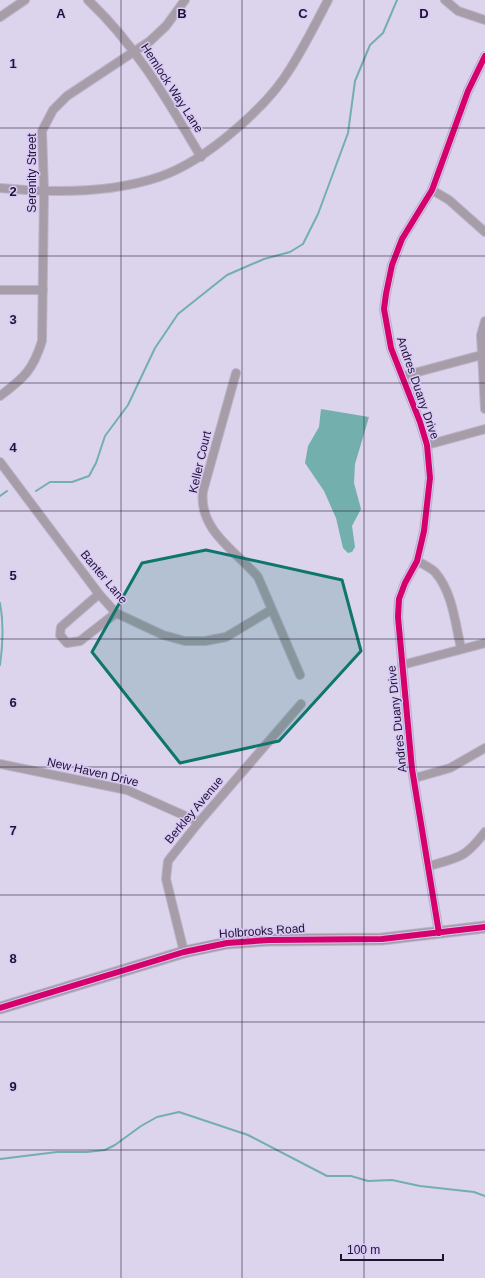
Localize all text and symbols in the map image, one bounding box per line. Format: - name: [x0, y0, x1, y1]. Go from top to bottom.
- text: A: [56, 6, 66, 21]
- text: B: [177, 6, 187, 21]
- text: C: [298, 6, 308, 21]
- text: D: [419, 6, 429, 21]
- street label: Hemlock Way Lane: [138, 41, 206, 136]
- text: 1: [9, 56, 17, 71]
- street label: Serenity Street: [25, 133, 39, 213]
- text: 2: [9, 184, 17, 199]
- text: 3: [9, 312, 17, 327]
- street label: Andres Duany Drive: [394, 335, 442, 441]
- street label: Keller Court: [186, 429, 214, 494]
- text: 4: [9, 440, 17, 455]
- street label: Banter Lane: [78, 547, 131, 607]
- text: 5: [9, 568, 17, 583]
- street label: Andres Duany Drive: [384, 665, 410, 773]
- text: 6: [9, 695, 17, 710]
- street label: New Haven Drive: [46, 755, 140, 789]
- street label: Berkley Avenue: [162, 773, 226, 846]
- text: 7: [9, 823, 17, 838]
- street label: Holbrooks Road: [219, 921, 305, 941]
- text: 8: [9, 951, 17, 966]
- text: 9: [9, 1079, 17, 1094]
- scale bar: [341, 1236, 443, 1262]
- text: 100 m: [347, 1243, 380, 1257]

